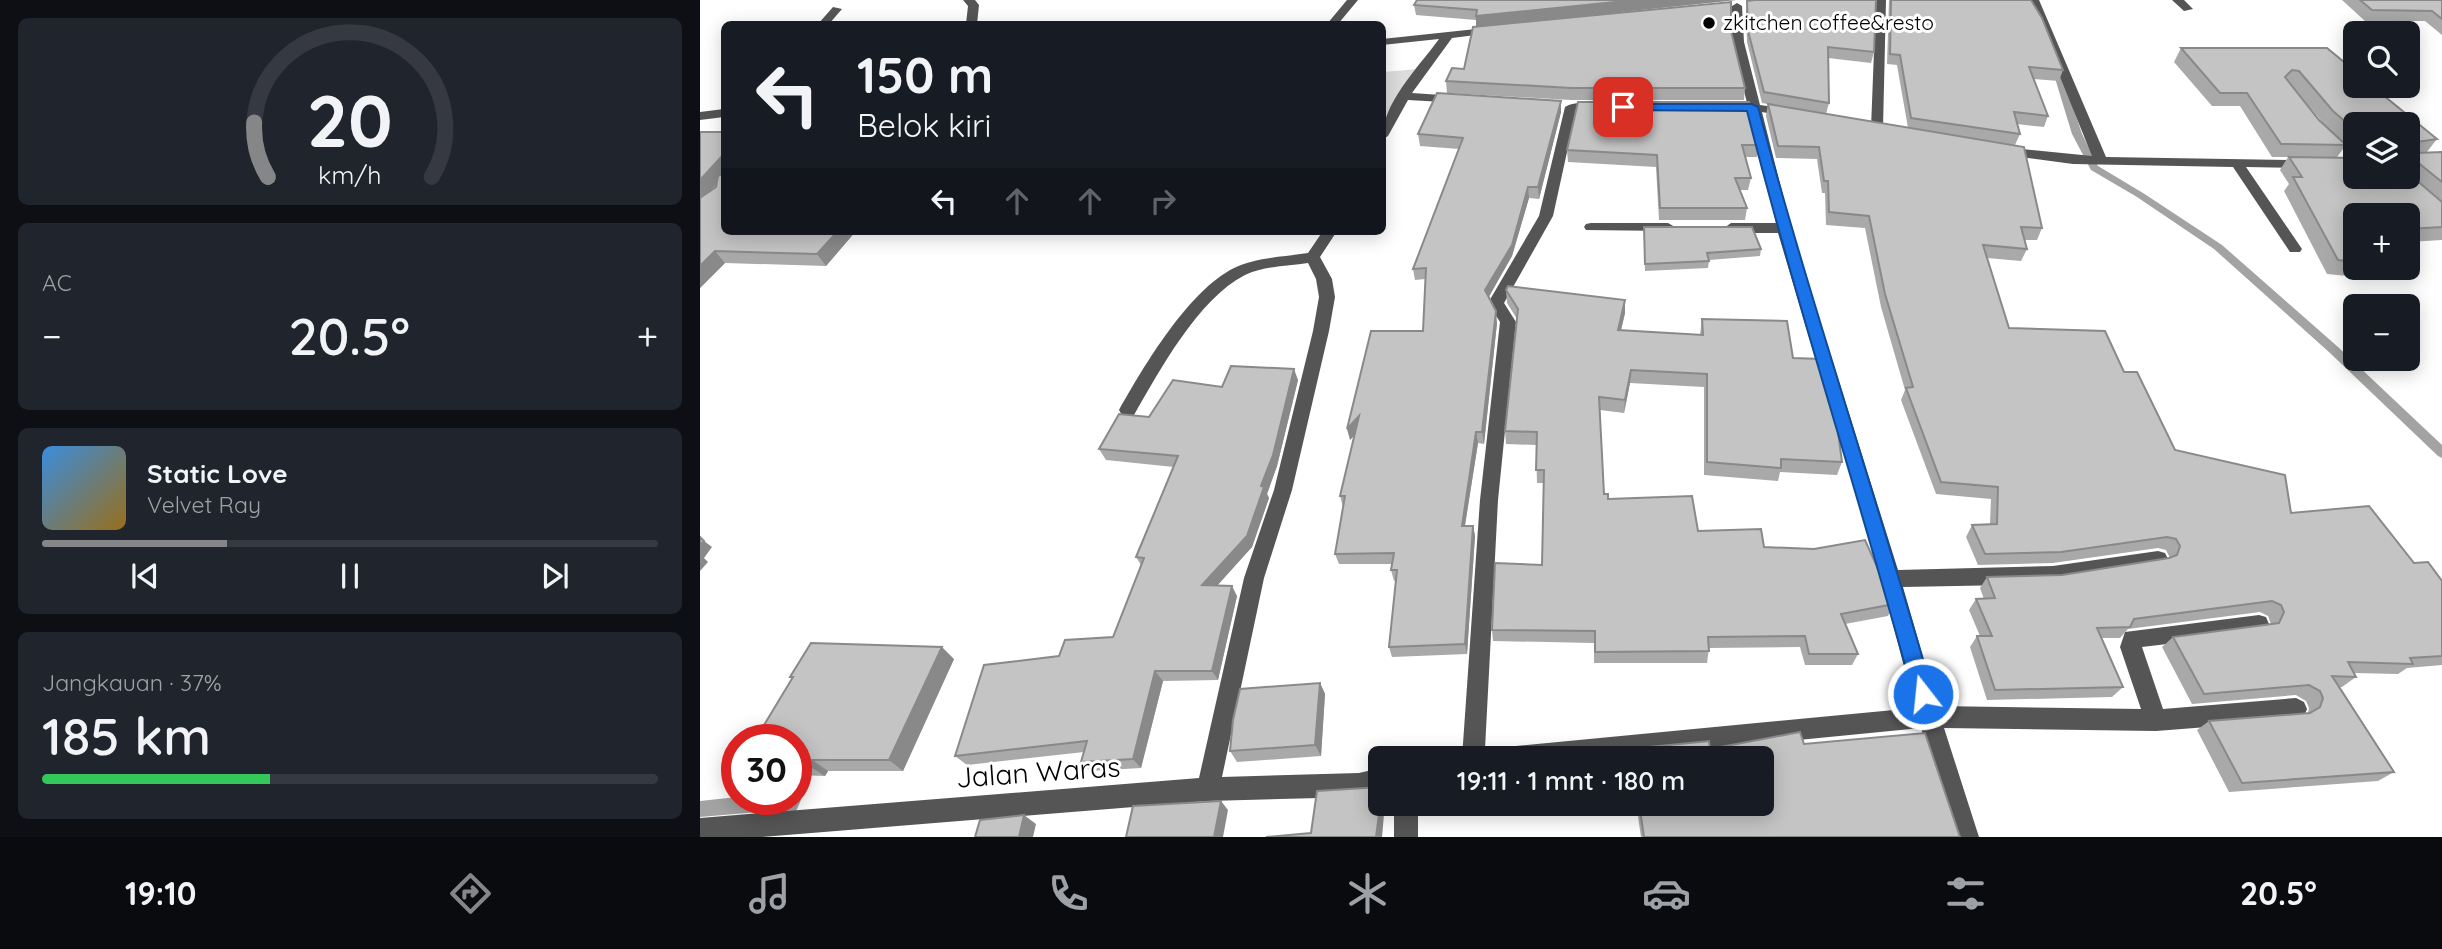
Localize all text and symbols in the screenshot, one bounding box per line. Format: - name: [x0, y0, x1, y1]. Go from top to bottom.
- place label: zkitchen coffee&resto: [1723, 9, 1934, 35]
- marker: zkitchen coffee&resto: [1701, 15, 1717, 31]
- map controls: [2343, 21, 2420, 371]
- button: search: [2343, 21, 2420, 98]
- text: 150 m: [857, 44, 993, 105]
- icon: left: [742, 49, 833, 140]
- text: 20: [307, 75, 393, 166]
- pin: [1593, 77, 1653, 137]
- icon: arrive: [1604, 88, 1642, 126]
- text: Belok kiri: [857, 105, 991, 145]
- button: layers: [2343, 112, 2420, 189]
- text: km/h: [318, 159, 382, 190]
- icon: left: [925, 182, 963, 220]
- icon: ahead: [998, 182, 1036, 220]
- icon: ahead: [1071, 182, 1109, 220]
- icon: right: [1144, 182, 1182, 220]
- button: +: [2343, 203, 2420, 280]
- text: AC: [42, 268, 72, 297]
- button: −: [2343, 294, 2420, 371]
- text: 20.5°: [288, 303, 410, 368]
- text: −: [42, 312, 62, 360]
- text: +: [637, 312, 658, 360]
- text: Static Love: [147, 457, 288, 490]
- text: Velvet Ray: [147, 490, 261, 519]
- icon: previous: [126, 557, 164, 595]
- icon: pause: [331, 557, 369, 595]
- icon: next: [536, 557, 574, 595]
- position arrow: [1886, 657, 1960, 731]
- text: Jangkauan · 37%: [42, 668, 222, 697]
- text: 185 km: [42, 703, 211, 768]
- speed limit sign: 30: [721, 724, 812, 815]
- street label: Jalan Waras: [955, 748, 1121, 795]
- text: 19:11 · 1 mnt · 180 m: [1457, 764, 1685, 797]
- icon: directions: [446, 869, 495, 918]
- icon: music: [745, 869, 794, 918]
- icon: phone: [1044, 869, 1093, 918]
- icon: climate: [1343, 869, 1392, 918]
- icon: car: [1642, 869, 1691, 918]
- icon: filters: [1941, 869, 1990, 918]
- text: 19:10: [125, 873, 196, 913]
- text: 20.5°: [2240, 873, 2317, 913]

